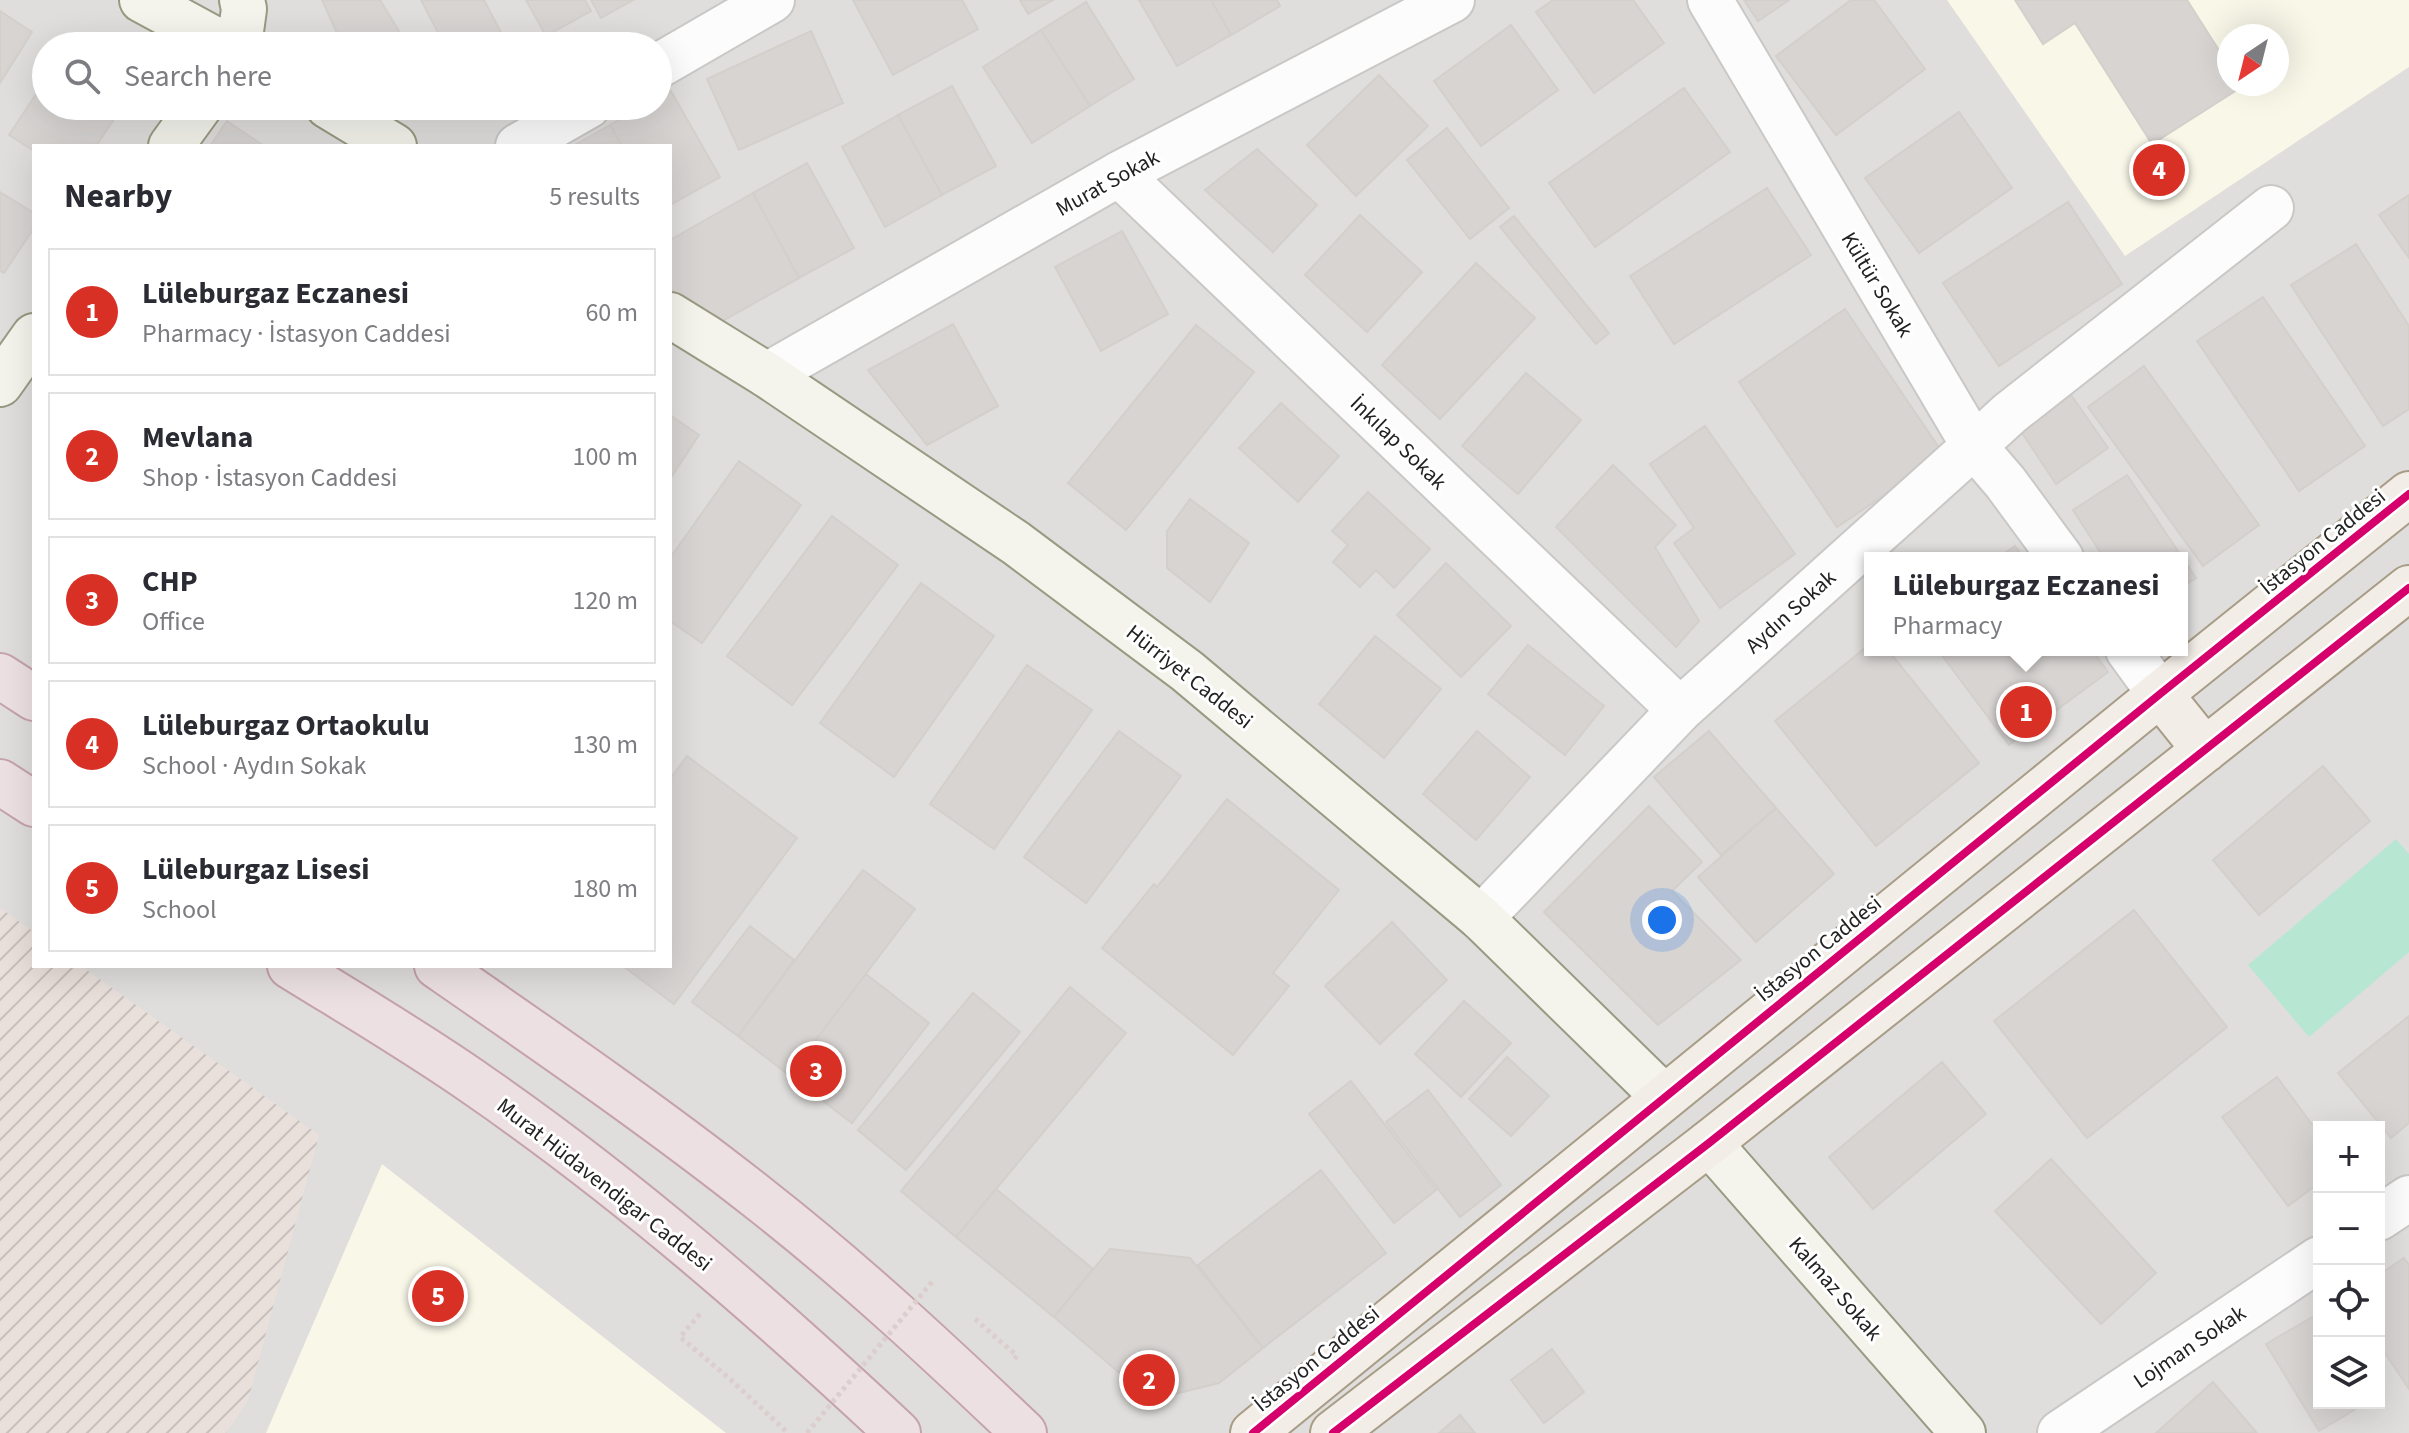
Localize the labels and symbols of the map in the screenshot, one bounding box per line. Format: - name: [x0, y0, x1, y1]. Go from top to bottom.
- north arrow: [2217, 24, 2289, 96]
- pin: 4: [2133, 140, 2185, 200]
- street label: Murat Sokak: [1050, 141, 1165, 225]
- street label: Kültür Sokak: [1833, 226, 1921, 343]
- street label: İnkılap Sokak: [1343, 388, 1454, 497]
- street label: İstasyon Caddesi: [2253, 481, 2393, 603]
- street label: Aydın Sokak: [1738, 562, 1843, 661]
- street label: Hürriyet Caddesi: [1119, 617, 1260, 737]
- pin: 1: [2000, 682, 2052, 742]
- street label: İstasyon Caddesi: [1749, 888, 1889, 1010]
- your location: [1642, 900, 1682, 940]
- pin: 3: [790, 1041, 842, 1101]
- street label: Murat Hüdavendigar Caddesi: [490, 1090, 719, 1279]
- street label: Kalmaz Sokak: [1781, 1230, 1890, 1348]
- pin: 5: [412, 1266, 464, 1326]
- street label: Lojman Sokak: [2127, 1297, 2252, 1396]
- street label: İstasyon Caddesi: [1247, 1298, 1387, 1420]
- pin: 2: [1123, 1350, 1175, 1410]

